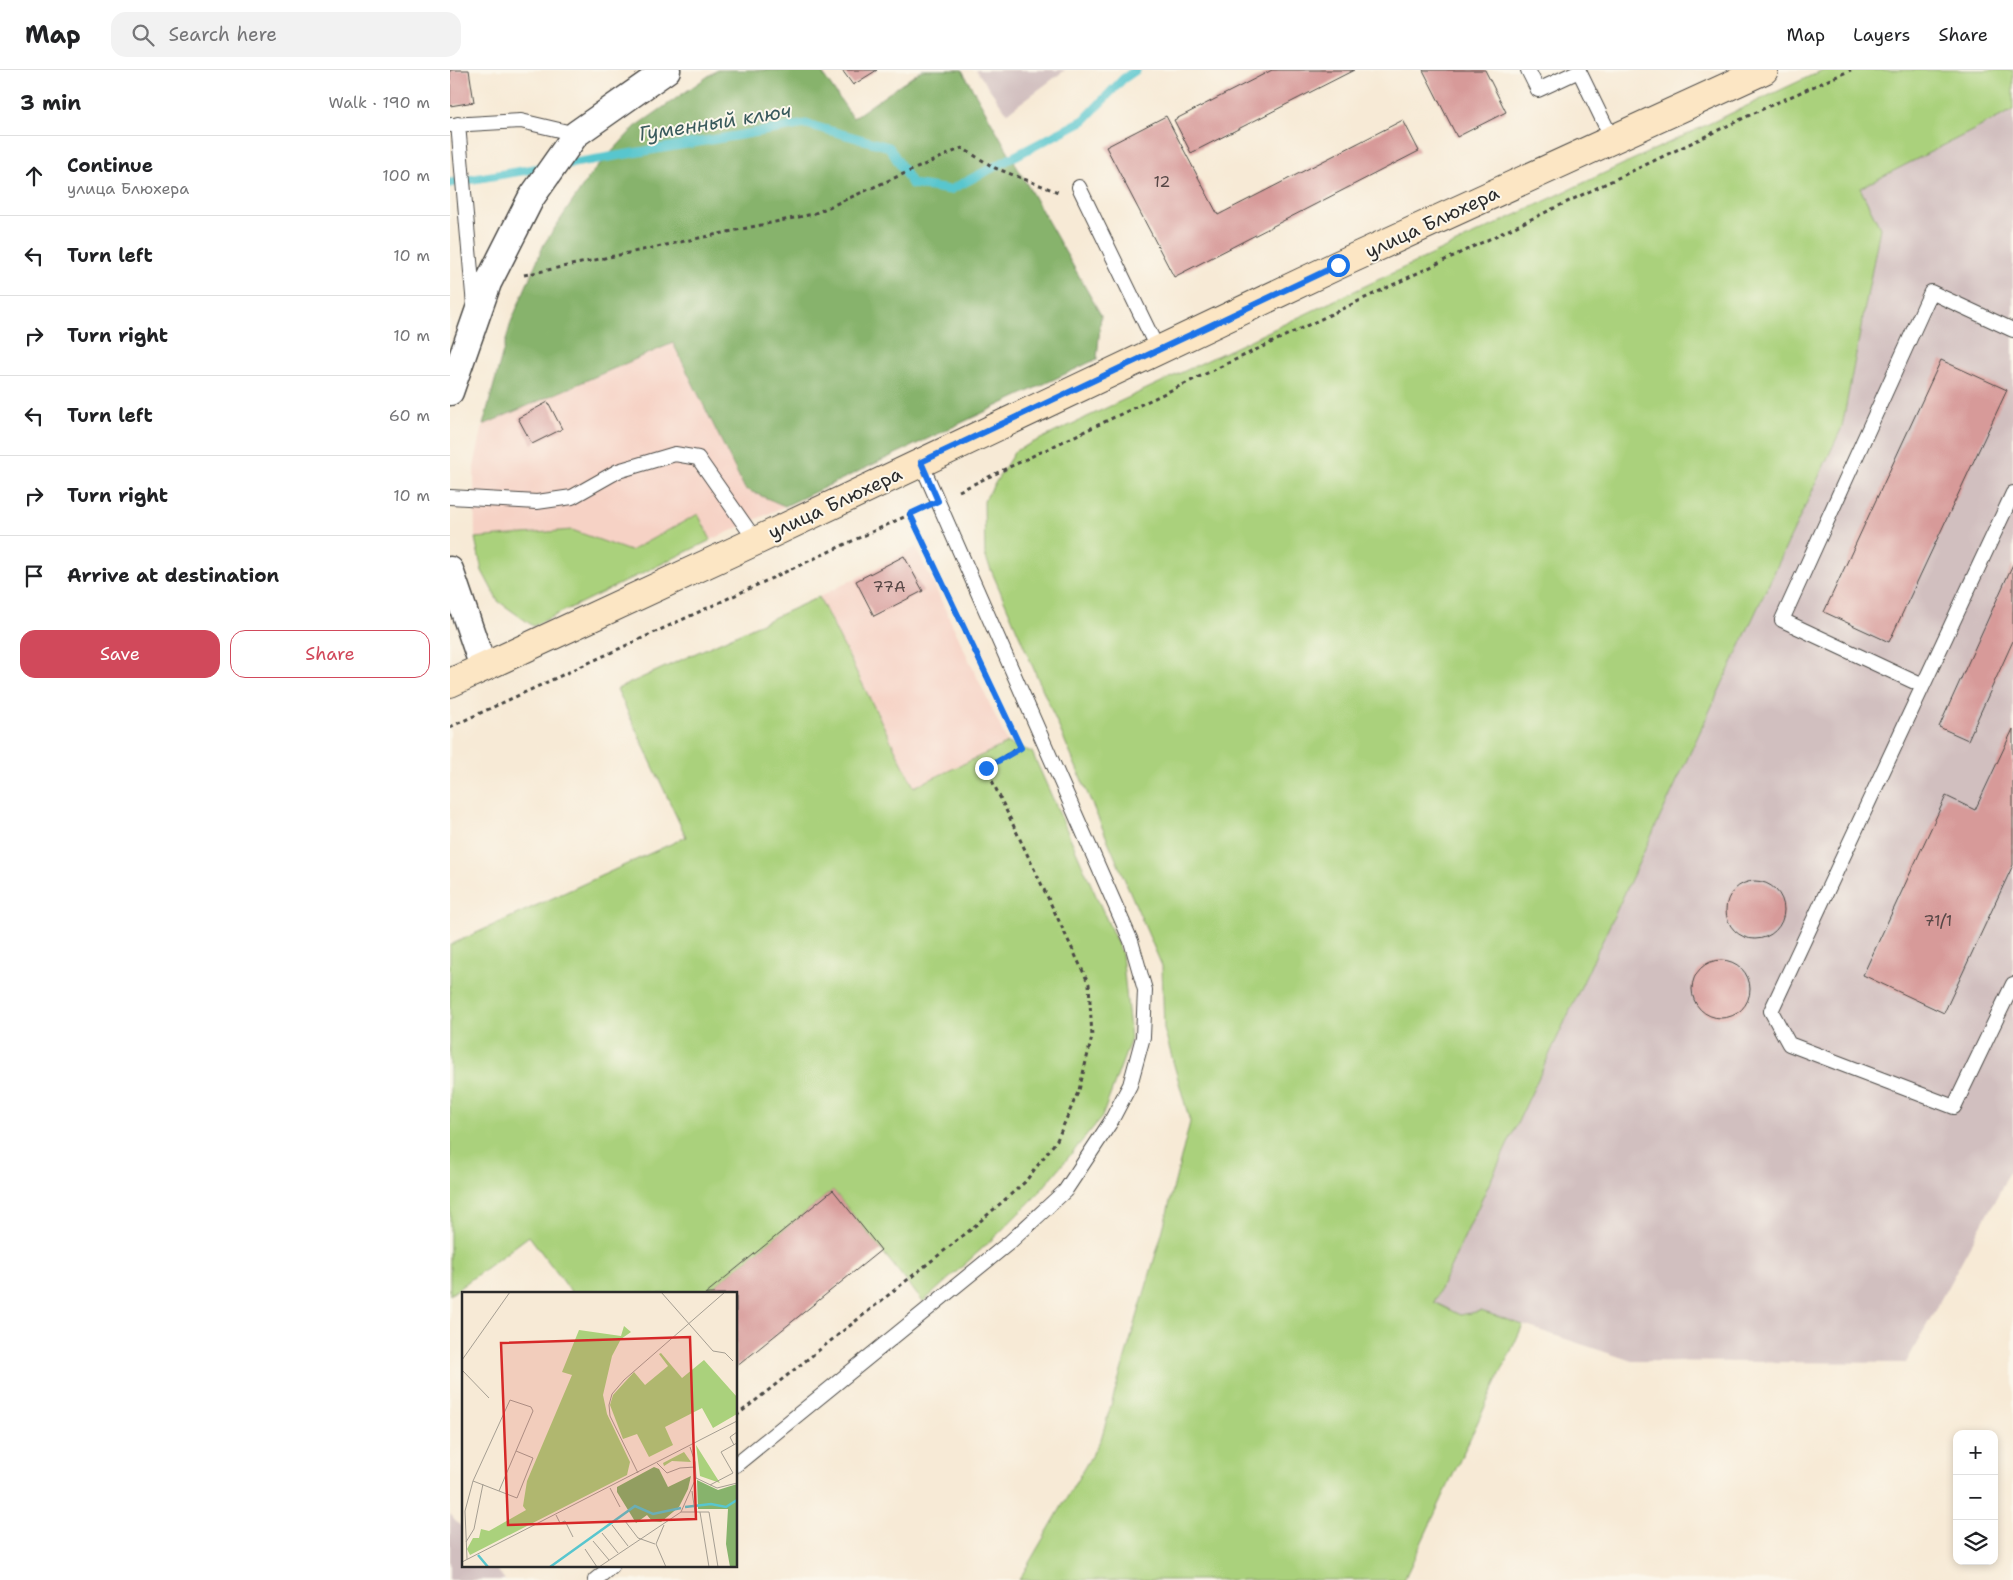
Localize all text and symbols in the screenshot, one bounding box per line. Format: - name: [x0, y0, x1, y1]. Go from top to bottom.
- search box: [111, 12, 461, 57]
- text: Map: [25, 19, 81, 51]
- icon: search: [129, 21, 157, 49]
- text: Search here: [169, 22, 277, 47]
- text: Map: [1787, 23, 1825, 47]
- text: Layers: [1853, 23, 1910, 47]
- text: Share: [1938, 23, 1988, 47]
- text: 3 min: [20, 89, 81, 117]
- text: Walk · 190 m: [328, 92, 430, 113]
- water label: Гуменный ключ: [637, 97, 793, 147]
- text: Continue: [67, 153, 153, 178]
- icon: ahead: [20, 162, 48, 190]
- text: 100 m: [382, 165, 430, 186]
- house number: 12: [1153, 171, 1171, 192]
- text: улица Блюхера: [67, 178, 189, 199]
- street label: улица Блюхера: [1361, 180, 1503, 264]
- icon: left: [20, 242, 48, 270]
- text: Turn left: [67, 243, 153, 268]
- text: 10 m: [393, 245, 430, 266]
- route start: [1327, 254, 1350, 277]
- icon: right: [20, 322, 48, 350]
- text: Turn right: [67, 323, 168, 348]
- text: 10 m: [393, 325, 430, 346]
- icon: left: [20, 402, 48, 430]
- text: Turn left: [67, 403, 153, 428]
- text: 60 m: [389, 405, 430, 426]
- street label: улица Блюхера: [764, 461, 906, 545]
- icon: right: [20, 482, 48, 510]
- text: Turn right: [67, 483, 168, 508]
- text: 10 m: [393, 485, 430, 506]
- icon: arrive: [20, 562, 48, 590]
- text: Arrive at destination: [67, 563, 279, 588]
- house number: 77А: [872, 576, 906, 597]
- button: Save: [20, 630, 220, 678]
- button: Share: [230, 630, 430, 678]
- route end: [975, 757, 998, 780]
- house number: 71/1: [1924, 910, 1952, 931]
- inset map: [462, 1292, 738, 1568]
- map controls: [1953, 1430, 1998, 1565]
- button: +: [1953, 1430, 1998, 1475]
- button: −: [1953, 1475, 1998, 1520]
- button: layers: [1953, 1520, 1998, 1565]

